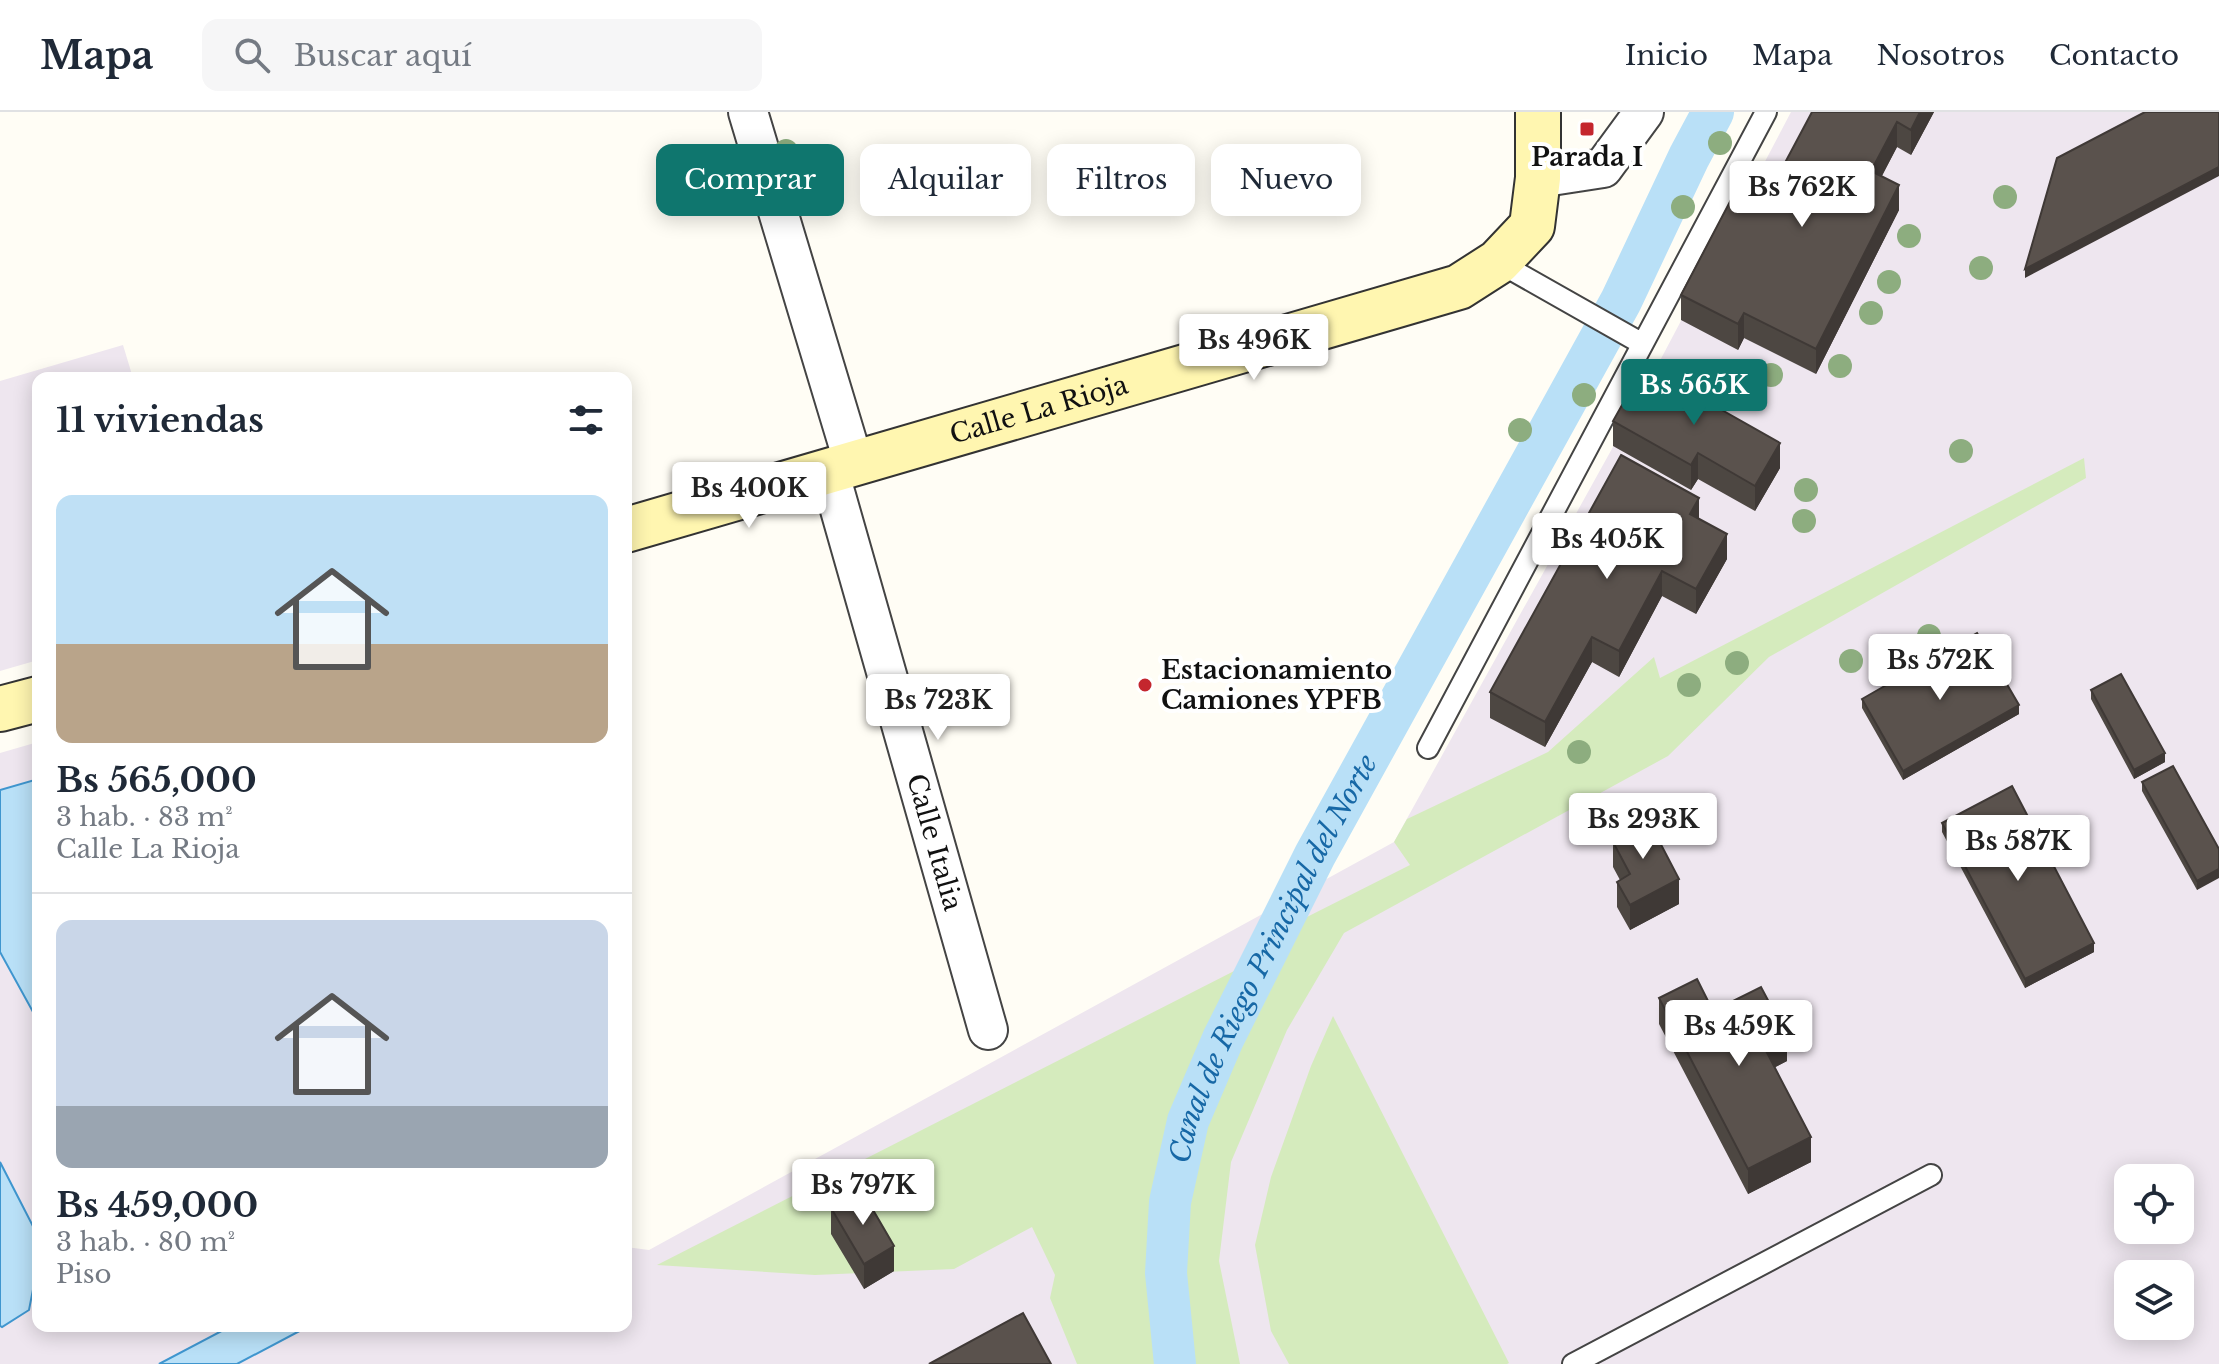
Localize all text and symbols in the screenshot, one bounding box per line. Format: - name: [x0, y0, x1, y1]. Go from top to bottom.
- search box: [202, 19, 762, 91]
- text: Mapa: [40, 32, 154, 79]
- icon: search: [230, 33, 274, 77]
- text: Buscar aquí: [294, 37, 472, 74]
- text: Inicio: [1625, 38, 1708, 73]
- text: Mapa: [1752, 38, 1833, 73]
- text: Nosotros: [1877, 38, 2005, 73]
- text: Contacto: [2049, 38, 2179, 73]
- marker: Parada I: [1578, 120, 1596, 138]
- place label: Parada I: [1531, 141, 1643, 173]
- chip: Comprar: [656, 144, 844, 216]
- chip: Alquilar: [860, 144, 1031, 216]
- chip: Filtros: [1047, 144, 1195, 216]
- chip: Nuevo: [1211, 144, 1361, 216]
- pin: Bs 762K: [1728, 161, 1876, 229]
- text: Bs 762K: [1748, 171, 1857, 203]
- pin: Bs 496K: [1180, 314, 1328, 382]
- text: Bs 496K: [1197, 324, 1311, 356]
- pin: Bs 565K: [1620, 359, 1768, 427]
- street label: Calle La Rioja: [946, 368, 1132, 451]
- text: Bs 565K: [1639, 369, 1749, 401]
- icon: filters: [564, 398, 608, 442]
- text: 11 viviendas: [56, 399, 264, 441]
- pin: Bs 400K: [675, 462, 823, 530]
- text: Bs 400K: [690, 472, 808, 504]
- pin: Bs 405K: [1533, 513, 1681, 581]
- text: Bs 405K: [1550, 523, 1664, 555]
- icon: home: [260, 547, 404, 691]
- pin: Bs 572K: [1866, 634, 2014, 702]
- text: Bs 572K: [1887, 644, 1993, 676]
- place label: Estacionamiento Camiones YPFB: [1161, 654, 1392, 716]
- pin: Bs 723K: [864, 674, 1012, 742]
- marker: Estacionamiento Camiones YPFB: [1136, 676, 1154, 694]
- text: Bs 723K: [884, 684, 992, 716]
- water label: Canal de Riego Principal del Norte: [1162, 748, 1385, 1166]
- text: Bs 565,000: [56, 759, 257, 801]
- street label: Calle Italia: [900, 770, 969, 915]
- pin: Bs 293K: [1569, 793, 1717, 861]
- text: 3 hab. · 83 m²: [56, 801, 233, 833]
- text: Bs 293K: [1587, 803, 1699, 835]
- pin: Bs 587K: [1944, 815, 2092, 883]
- text: Bs 587K: [1965, 825, 2071, 857]
- text: Calle La Rioja: [56, 833, 240, 865]
- icon: home: [260, 972, 404, 1116]
- pin: Bs 459K: [1665, 1000, 1813, 1068]
- text: Bs 459K: [1683, 1010, 1795, 1042]
- pin: Bs 797K: [789, 1159, 937, 1227]
- map controls: [2114, 1164, 2194, 1340]
- button: locate: [2114, 1164, 2194, 1244]
- text: Bs 797K: [810, 1169, 916, 1201]
- text: Bs 459,000: [56, 1184, 258, 1226]
- text: 3 hab. · 80 m²: [56, 1226, 235, 1258]
- text: Piso: [56, 1258, 112, 1290]
- button: layers: [2114, 1260, 2194, 1340]

